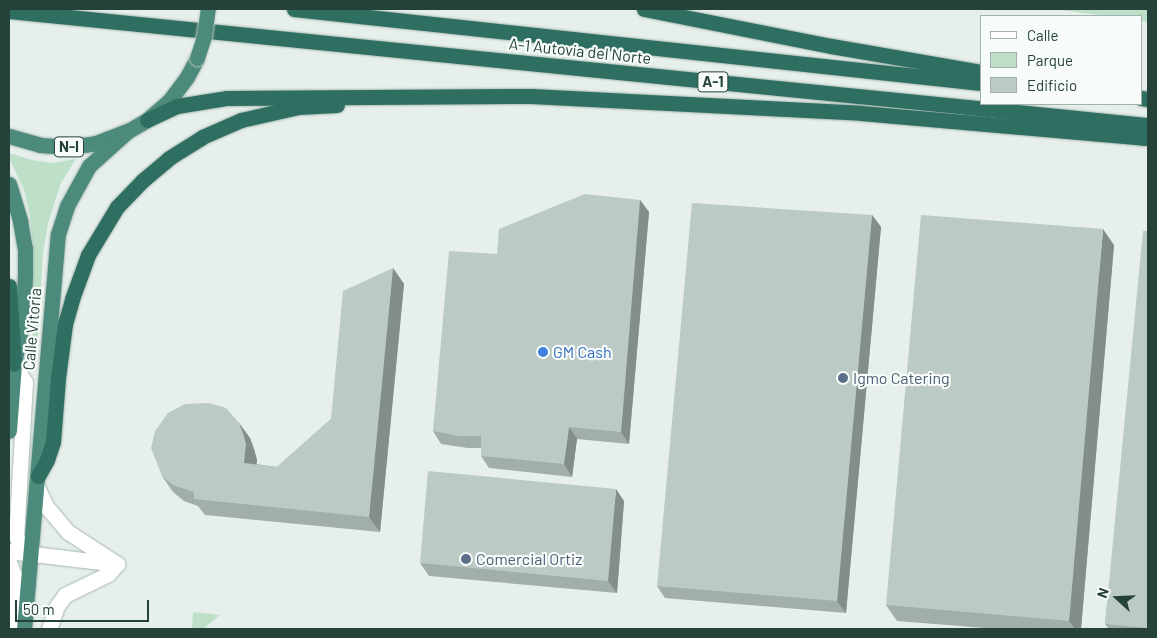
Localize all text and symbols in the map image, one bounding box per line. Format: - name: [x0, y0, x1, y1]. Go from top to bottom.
- legend: [980, 15, 1142, 105]
- text: Calle: [1027, 26, 1059, 44]
- street label: A-1 Autovía del Norte: [508, 34, 652, 68]
- text: Parque: [1027, 51, 1073, 69]
- road number: A-1: [697, 70, 729, 94]
- text: Edificio: [1027, 76, 1077, 94]
- road number: N-I: [53, 134, 85, 160]
- street label: Calle Vitoria: [19, 287, 45, 371]
- place label: GM Cash: [553, 342, 612, 362]
- marker: GM Cash: [537, 346, 549, 358]
- place label: Igmo Catering: [853, 368, 950, 388]
- marker: Igmo Catering: [837, 372, 849, 384]
- place label: Comercial Ortiz: [476, 549, 582, 569]
- marker: Comercial Ortiz: [460, 553, 472, 565]
- north arrow: [1092, 573, 1142, 623]
- text: N: [1093, 585, 1112, 600]
- scale bar: [18, 590, 151, 622]
- text: 50 m: [23, 600, 55, 618]

